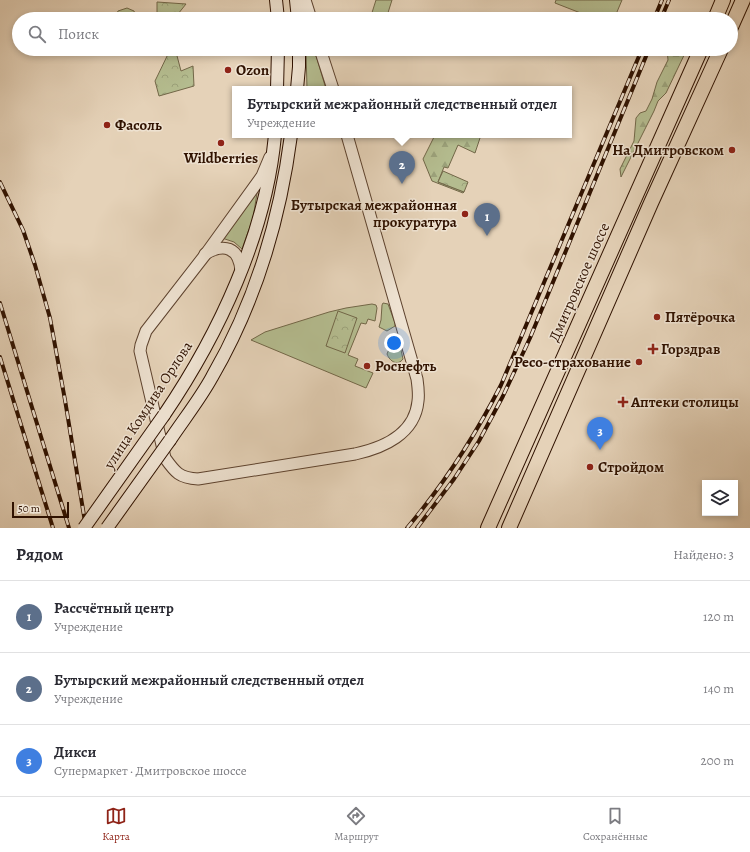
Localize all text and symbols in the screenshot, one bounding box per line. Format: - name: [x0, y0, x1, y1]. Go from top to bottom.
- search box: [12, 12, 738, 56]
- icon: search: [26, 23, 48, 45]
- text: Поиск: [58, 24, 99, 44]
- place label: Ozon: [236, 60, 270, 80]
- marker: Ozon: [223, 65, 233, 75]
- popup: [232, 86, 572, 138]
- text: Бутырский межрайонный следственный отдел: [247, 94, 557, 114]
- text: Учреждение: [247, 114, 316, 131]
- place label: Фасоль: [115, 115, 162, 135]
- marker: Фасоль: [102, 120, 112, 130]
- marker: Wildberries: [216, 138, 226, 148]
- place label: На Дмитровском: [612, 140, 724, 160]
- marker: На Дмитровском: [727, 145, 737, 155]
- place label: Wildberries: [183, 148, 258, 168]
- pin: 2: [389, 151, 415, 184]
- place label: Бутырская межрайонная прокуратура: [291, 195, 458, 232]
- pin: 1: [474, 203, 500, 236]
- marker: Бутырская межрайонная прокуратура: [460, 209, 470, 219]
- street label: Дмитровское шоссе: [544, 219, 614, 345]
- place label: Пятёрочка: [665, 307, 736, 327]
- marker: Пятёрочка: [652, 312, 662, 322]
- your location: [384, 333, 404, 353]
- street label: улица Комдива Орлова: [99, 337, 197, 474]
- place label: Горздрав: [661, 339, 720, 359]
- marker: Горздрав: [648, 344, 658, 354]
- place label: Ресо-страхование: [514, 352, 631, 372]
- place label: Роснефть: [375, 356, 437, 376]
- marker: Ресо-страхование: [634, 357, 644, 367]
- marker: Роснефть: [362, 361, 372, 371]
- place label: Аптеки столицы: [630, 392, 739, 412]
- marker: Аптеки столицы: [618, 397, 628, 407]
- pin: 3: [587, 417, 613, 450]
- place label: Стройдом: [598, 457, 664, 477]
- marker: Стройдом: [585, 462, 595, 472]
- map controls: [702, 480, 738, 516]
- button: layers: [702, 480, 738, 516]
- scale bar: [12, 500, 69, 519]
- text: 50 m: [18, 501, 40, 516]
- text: Рядом: [16, 543, 63, 566]
- text: Найдено: 3: [673, 546, 734, 563]
- text: Рассчётный центр: [54, 598, 174, 618]
- text: 1: [27, 608, 31, 625]
- text: 120 m: [703, 608, 734, 625]
- text: Учреждение: [54, 618, 123, 635]
- text: Бутырский межрайонный следственный отдел: [54, 670, 364, 690]
- text: 2: [26, 680, 32, 697]
- text: 140 m: [703, 680, 734, 697]
- text: Учреждение: [54, 690, 123, 707]
- text: Дикси: [54, 742, 96, 762]
- text: 3: [26, 752, 32, 769]
- text: 200 m: [701, 752, 734, 769]
- text: Супермаркет · Дмитровское шоссе: [54, 762, 247, 779]
- tab: Карта: [102, 805, 130, 844]
- tab: Маршрут: [334, 805, 379, 844]
- tab: Сохранённые: [583, 805, 648, 844]

